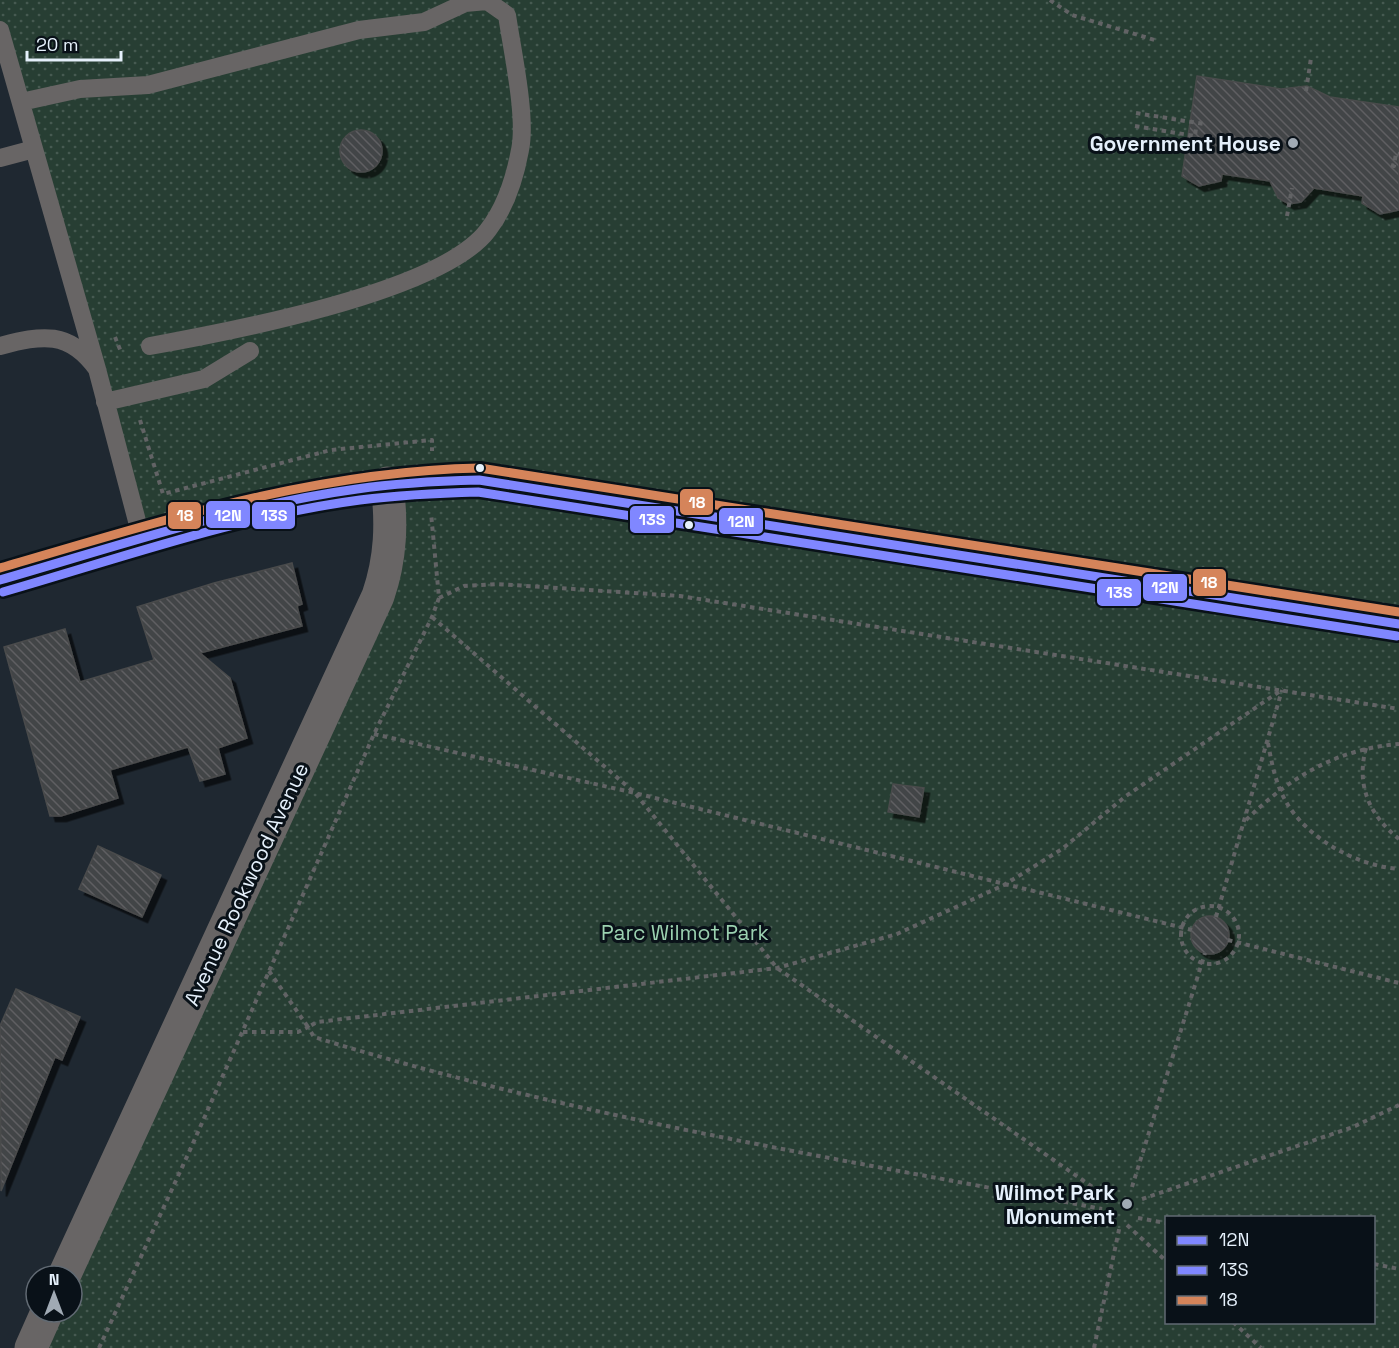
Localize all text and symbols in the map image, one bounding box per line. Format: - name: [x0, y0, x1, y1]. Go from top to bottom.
- scale bar: [27, 24, 122, 62]
- text: 20 m: [36, 33, 79, 56]
- place label: Government House: [1090, 130, 1281, 157]
- marker: Government House: [1286, 136, 1300, 150]
- unlabelled marker: [474, 462, 486, 474]
- line badge: 18: [679, 488, 714, 516]
- text: 18: [689, 492, 706, 513]
- line badge: 12N: [205, 500, 251, 529]
- line badge: 18: [167, 501, 202, 530]
- line badge: 13S: [251, 501, 296, 530]
- text: 18: [177, 505, 194, 526]
- text: 12N: [214, 505, 242, 526]
- text: 13S: [261, 505, 288, 526]
- line badge: 13S: [629, 505, 675, 534]
- line badge: 12N: [718, 507, 764, 535]
- text: 13S: [639, 509, 666, 530]
- text: 12N: [727, 511, 755, 532]
- unlabelled marker: [683, 519, 695, 531]
- line badge: 18: [1192, 568, 1227, 597]
- text: 18: [1201, 572, 1218, 593]
- line badge: 12N: [1142, 573, 1188, 602]
- text: 12N: [1151, 577, 1179, 598]
- line badge: 13S: [1096, 578, 1142, 607]
- text: 13S: [1106, 582, 1133, 603]
- street label: Avenue Rookwood Avenue: [178, 758, 314, 1010]
- park label: Parc Wilmot Park: [601, 919, 769, 946]
- place label: Wilmot Park Monument: [995, 1179, 1115, 1230]
- marker: Wilmot Park Monument: [1120, 1197, 1134, 1211]
- legend: [1165, 1216, 1375, 1324]
- text: 12N: [1219, 1228, 1249, 1251]
- text: 13S: [1219, 1258, 1248, 1281]
- north arrow: [24, 1264, 84, 1324]
- text: N: [49, 1269, 59, 1290]
- text: 18: [1219, 1288, 1238, 1311]

